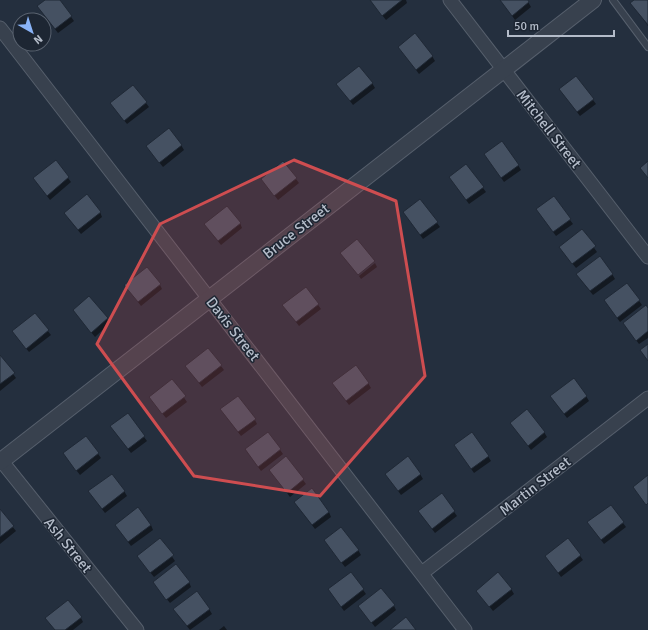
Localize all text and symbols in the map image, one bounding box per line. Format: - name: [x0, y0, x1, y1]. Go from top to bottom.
- north arrow: [12, 12, 52, 52]
- scale bar: [508, 12, 614, 38]
- text: 50 m: [514, 19, 539, 34]
- text: N: [31, 32, 45, 47]
- street label: Mitchell Street: [513, 86, 585, 172]
- street label: Bruce Street: [259, 199, 333, 263]
- street label: Davis Street: [202, 293, 264, 365]
- street label: Martin Street: [496, 453, 574, 519]
- street label: Ash Street: [40, 514, 96, 576]

